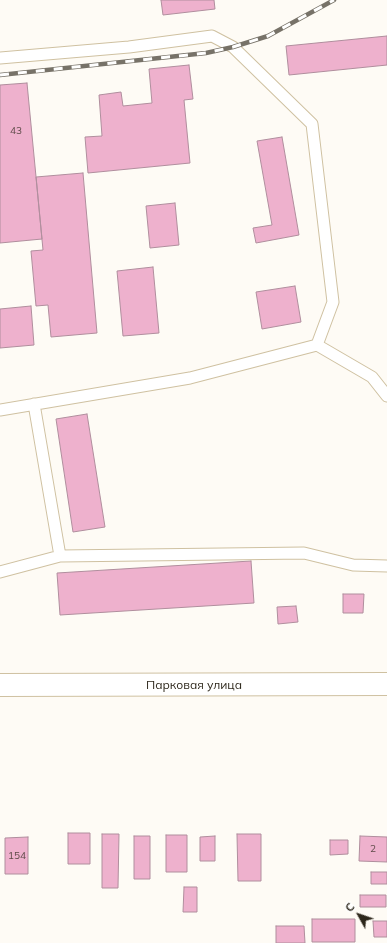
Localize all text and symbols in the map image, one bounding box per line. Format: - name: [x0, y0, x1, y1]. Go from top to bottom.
- house number: 43: [10, 125, 22, 137]
- street label: Парковая улица: [146, 678, 242, 692]
- house number: 2: [370, 843, 376, 855]
- house number: 154: [8, 850, 26, 862]
- north arrow: [339, 895, 379, 935]
- text: С: [342, 900, 358, 915]

